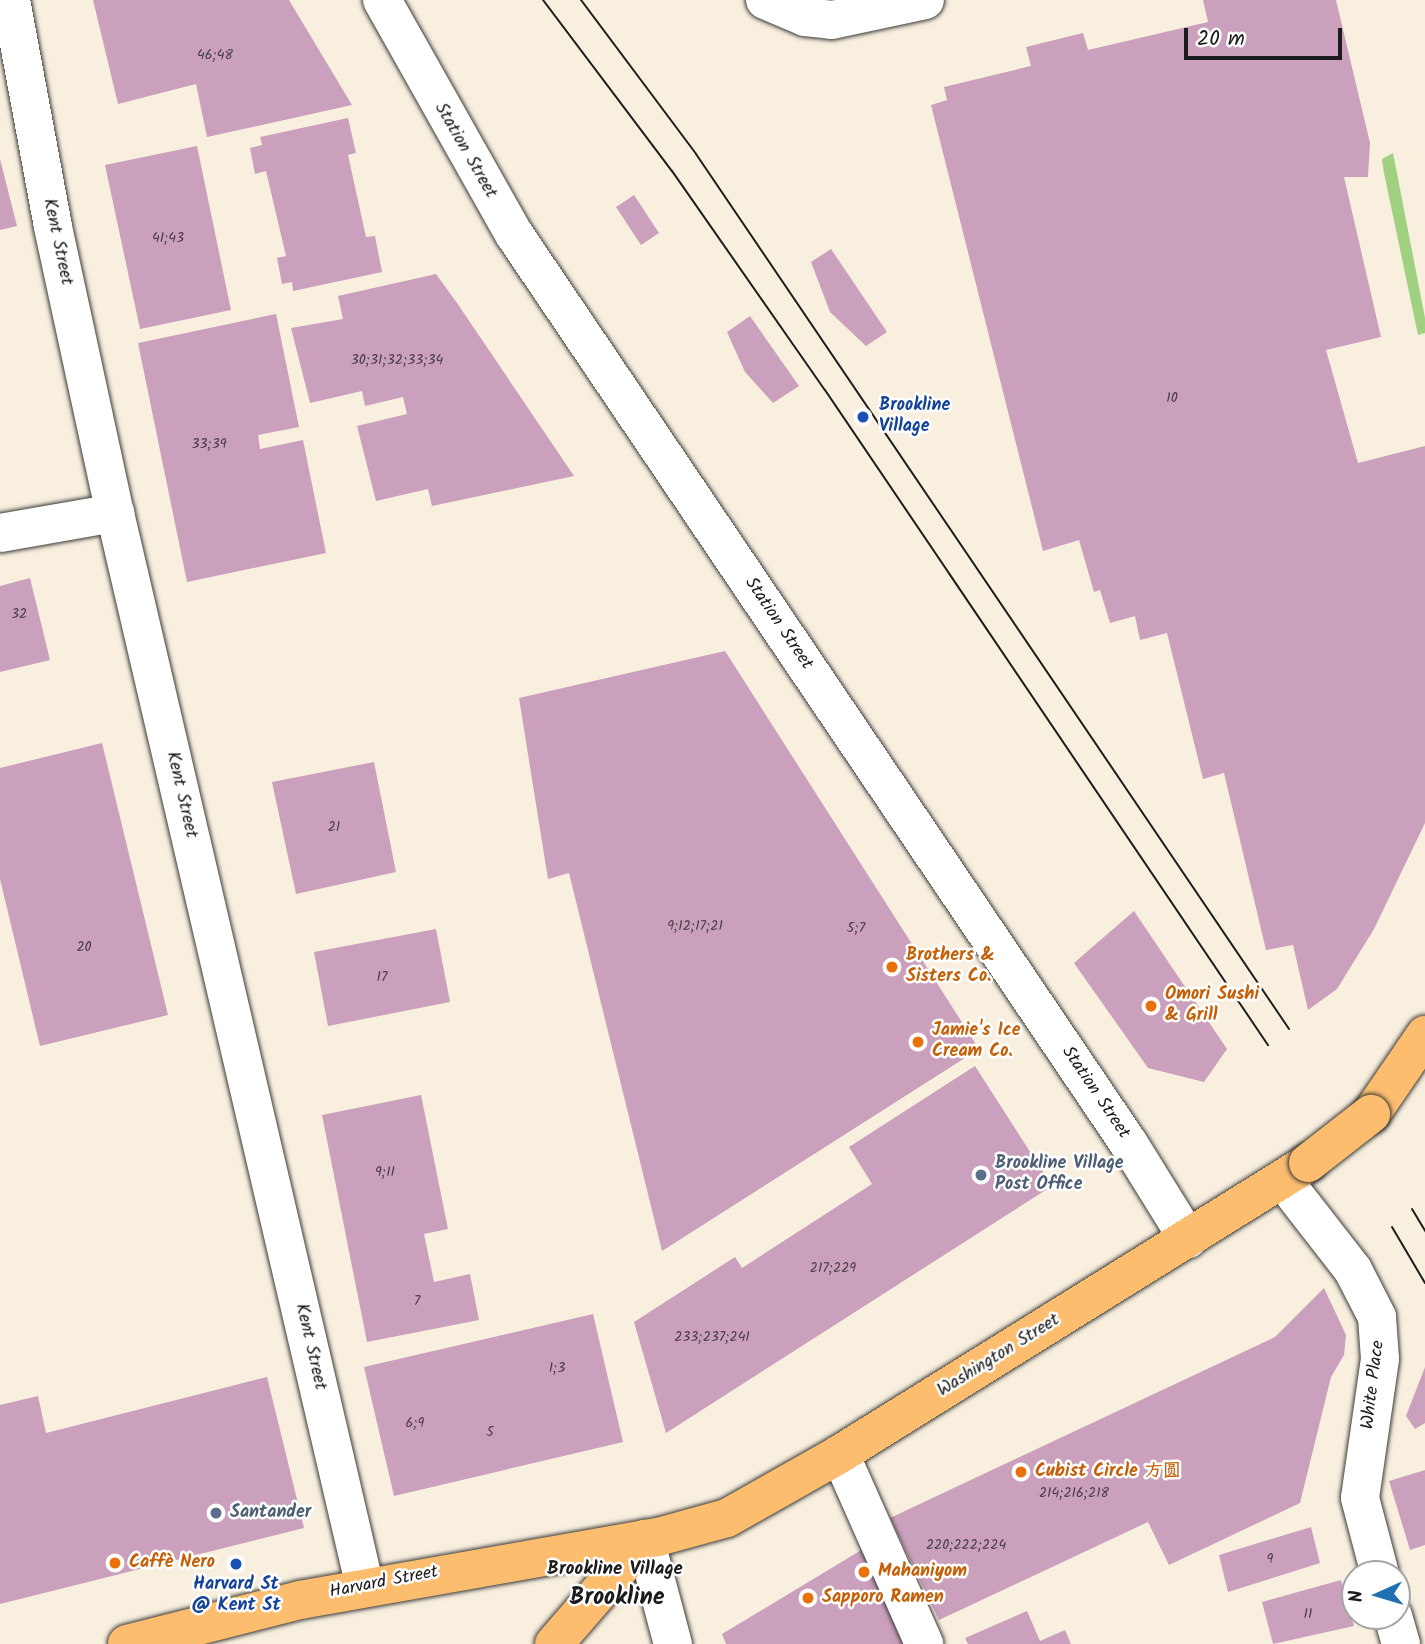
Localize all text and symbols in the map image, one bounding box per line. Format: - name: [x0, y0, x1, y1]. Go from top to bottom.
- scale bar: [1187, 14, 1344, 58]
- text: 20 m: [1197, 23, 1245, 56]
- house number: 46;48: [197, 47, 233, 63]
- street label: Station Street: [429, 99, 501, 203]
- street label: Kent Street: [37, 197, 77, 287]
- house number: 41;43: [152, 230, 184, 246]
- house number: 30;31;32;33;34: [351, 352, 443, 368]
- house number: 10: [1166, 390, 1178, 406]
- place label: Brookline Village: [879, 396, 950, 438]
- marker: Brookline Village: [853, 407, 873, 427]
- house number: 33;39: [191, 436, 227, 452]
- street label: Station Street: [739, 574, 817, 674]
- house number: 32: [11, 606, 27, 622]
- street label: Kent Street: [161, 750, 201, 840]
- house number: 21: [328, 819, 340, 835]
- house number: 9;12;17;21: [667, 918, 723, 934]
- house number: 5;7: [847, 920, 865, 936]
- house number: 20: [76, 939, 92, 955]
- place label: Brothers & Sisters Co.: [906, 946, 995, 988]
- marker: Brothers & Sisters Co.: [884, 959, 900, 975]
- house number: 17: [377, 969, 387, 985]
- place label: Omori Sushi & Grill: [1165, 985, 1259, 1028]
- marker: Omori Sushi & Grill: [1143, 998, 1159, 1014]
- place label: Jamie's Ice Cream Co.: [932, 1021, 1021, 1064]
- marker: Jamie's Ice Cream Co.: [910, 1034, 926, 1050]
- street label: Station Street: [1056, 1043, 1134, 1143]
- place label: Brookline Village Post Office: [995, 1154, 1124, 1196]
- house number: 9;11: [375, 1164, 395, 1180]
- marker: Brookline Village Post Office: [973, 1167, 989, 1183]
- house number: 217;229: [810, 1260, 856, 1276]
- house number: 7: [414, 1293, 420, 1309]
- street label: Kent Street: [290, 1302, 330, 1392]
- street label: Washington Street: [934, 1310, 1064, 1402]
- house number: 233;237;241: [674, 1329, 750, 1345]
- street label: White Place: [1358, 1340, 1390, 1430]
- house number: 1;3: [549, 1360, 565, 1376]
- house number: 6;9: [406, 1415, 424, 1431]
- house number: 5: [486, 1424, 494, 1440]
- place label: Cubist Circle 方圆: [1035, 1461, 1181, 1483]
- marker: Cubist Circle 方圆: [1013, 1464, 1029, 1480]
- house number: 214;216;218: [1039, 1485, 1109, 1501]
- place label: Santander: [230, 1502, 311, 1524]
- marker: Santander: [208, 1505, 224, 1521]
- house number: 220;222;224: [926, 1537, 1006, 1553]
- house number: 9: [1267, 1551, 1273, 1567]
- place label: Caffè Nero: [129, 1552, 215, 1574]
- marker: Caffè Nero: [107, 1555, 123, 1571]
- marker: Harvard St @ Kent St: [228, 1556, 244, 1572]
- district label: Brookline Village: [547, 1559, 683, 1581]
- north arrow: [1341, 1560, 1411, 1630]
- place label: Mahaniyom: [878, 1561, 967, 1583]
- street label: Harvard Street: [328, 1562, 440, 1604]
- marker: Mahaniyom: [856, 1564, 872, 1580]
- place label: Harvard St @ Kent St: [191, 1575, 281, 1618]
- district label: Brookline: [569, 1584, 665, 1612]
- place label: Sapporo Ramen: [822, 1587, 944, 1609]
- text: N: [1342, 1589, 1372, 1603]
- marker: Sapporo Ramen: [800, 1590, 816, 1606]
- house number: 11: [1304, 1606, 1312, 1622]

